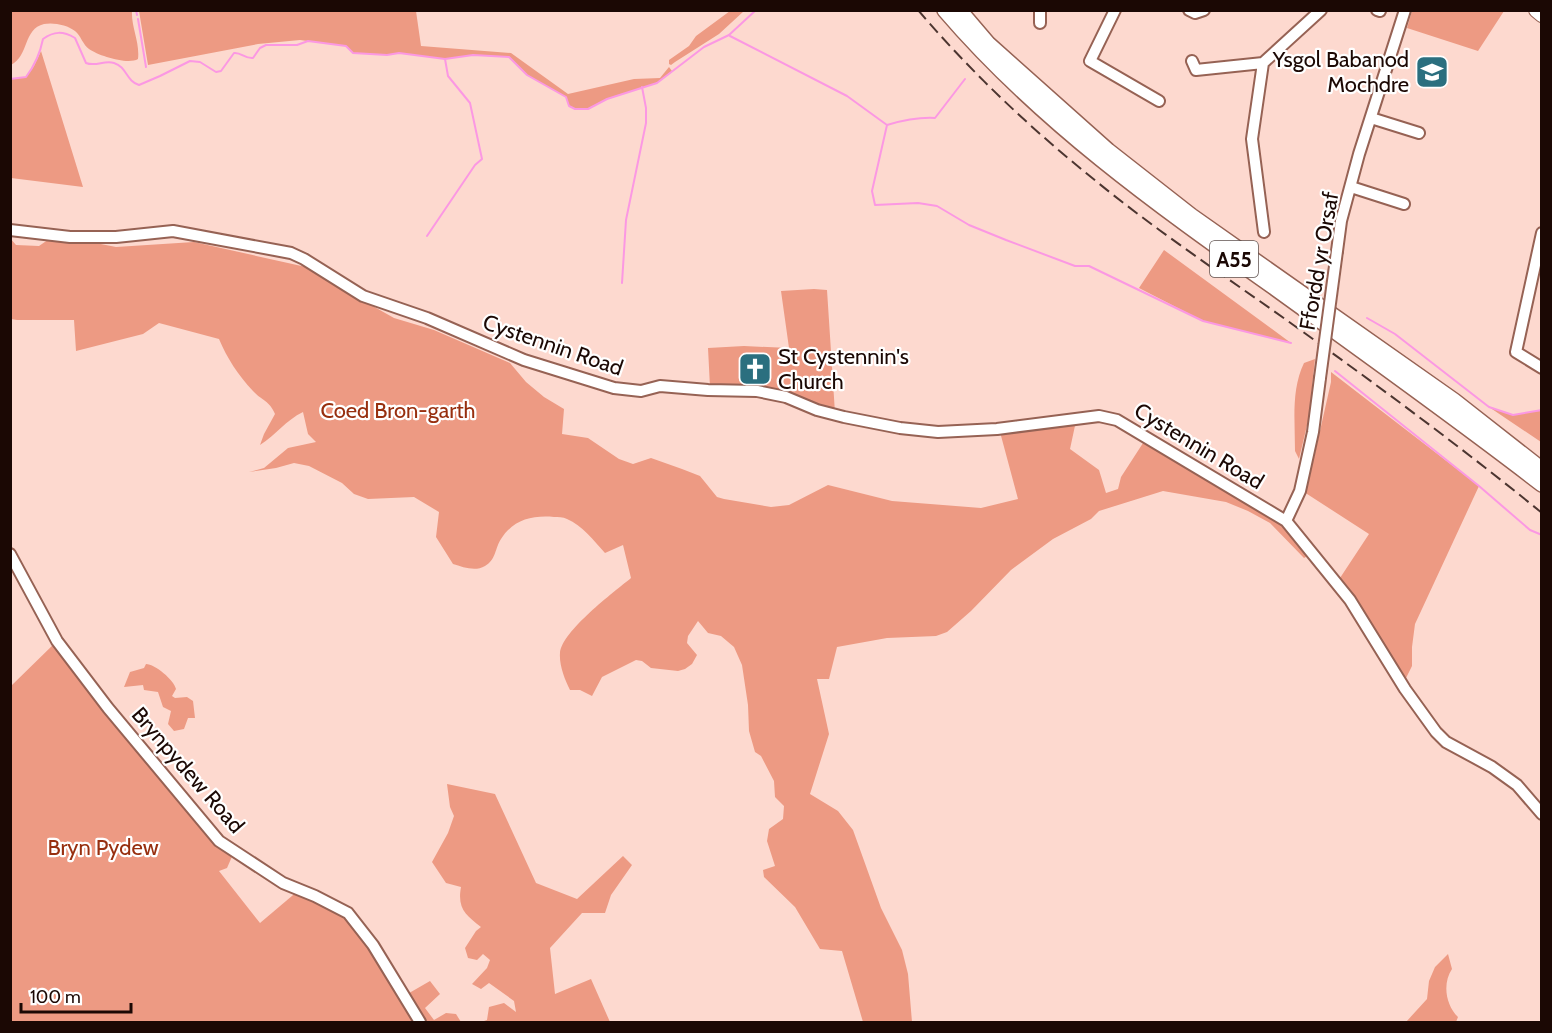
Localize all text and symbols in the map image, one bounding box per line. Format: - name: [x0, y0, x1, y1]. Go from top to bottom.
- place label: Ysgol Babanod Mochdre: [1272, 46, 1409, 98]
- school or university icon: Ysgol Babanod Mochdre: [1414, 54, 1450, 90]
- street label: Ffordd yr Orsaf: [1294, 190, 1344, 332]
- road number: A55: [1210, 241, 1258, 277]
- street label: Cystennin Road: [479, 308, 627, 382]
- place label: St Cystennin's Church: [778, 343, 909, 395]
- church icon: St Cystennin's Church: [737, 351, 773, 387]
- park label: Coed Bron-garth: [321, 397, 475, 424]
- street label: Cystennin Road: [1129, 397, 1269, 495]
- street label: Brynpydew Road: [126, 701, 250, 839]
- park label: Bryn Pydew: [47, 834, 159, 861]
- scale bar: [21, 976, 130, 1014]
- text: 100 m: [30, 986, 81, 1008]

